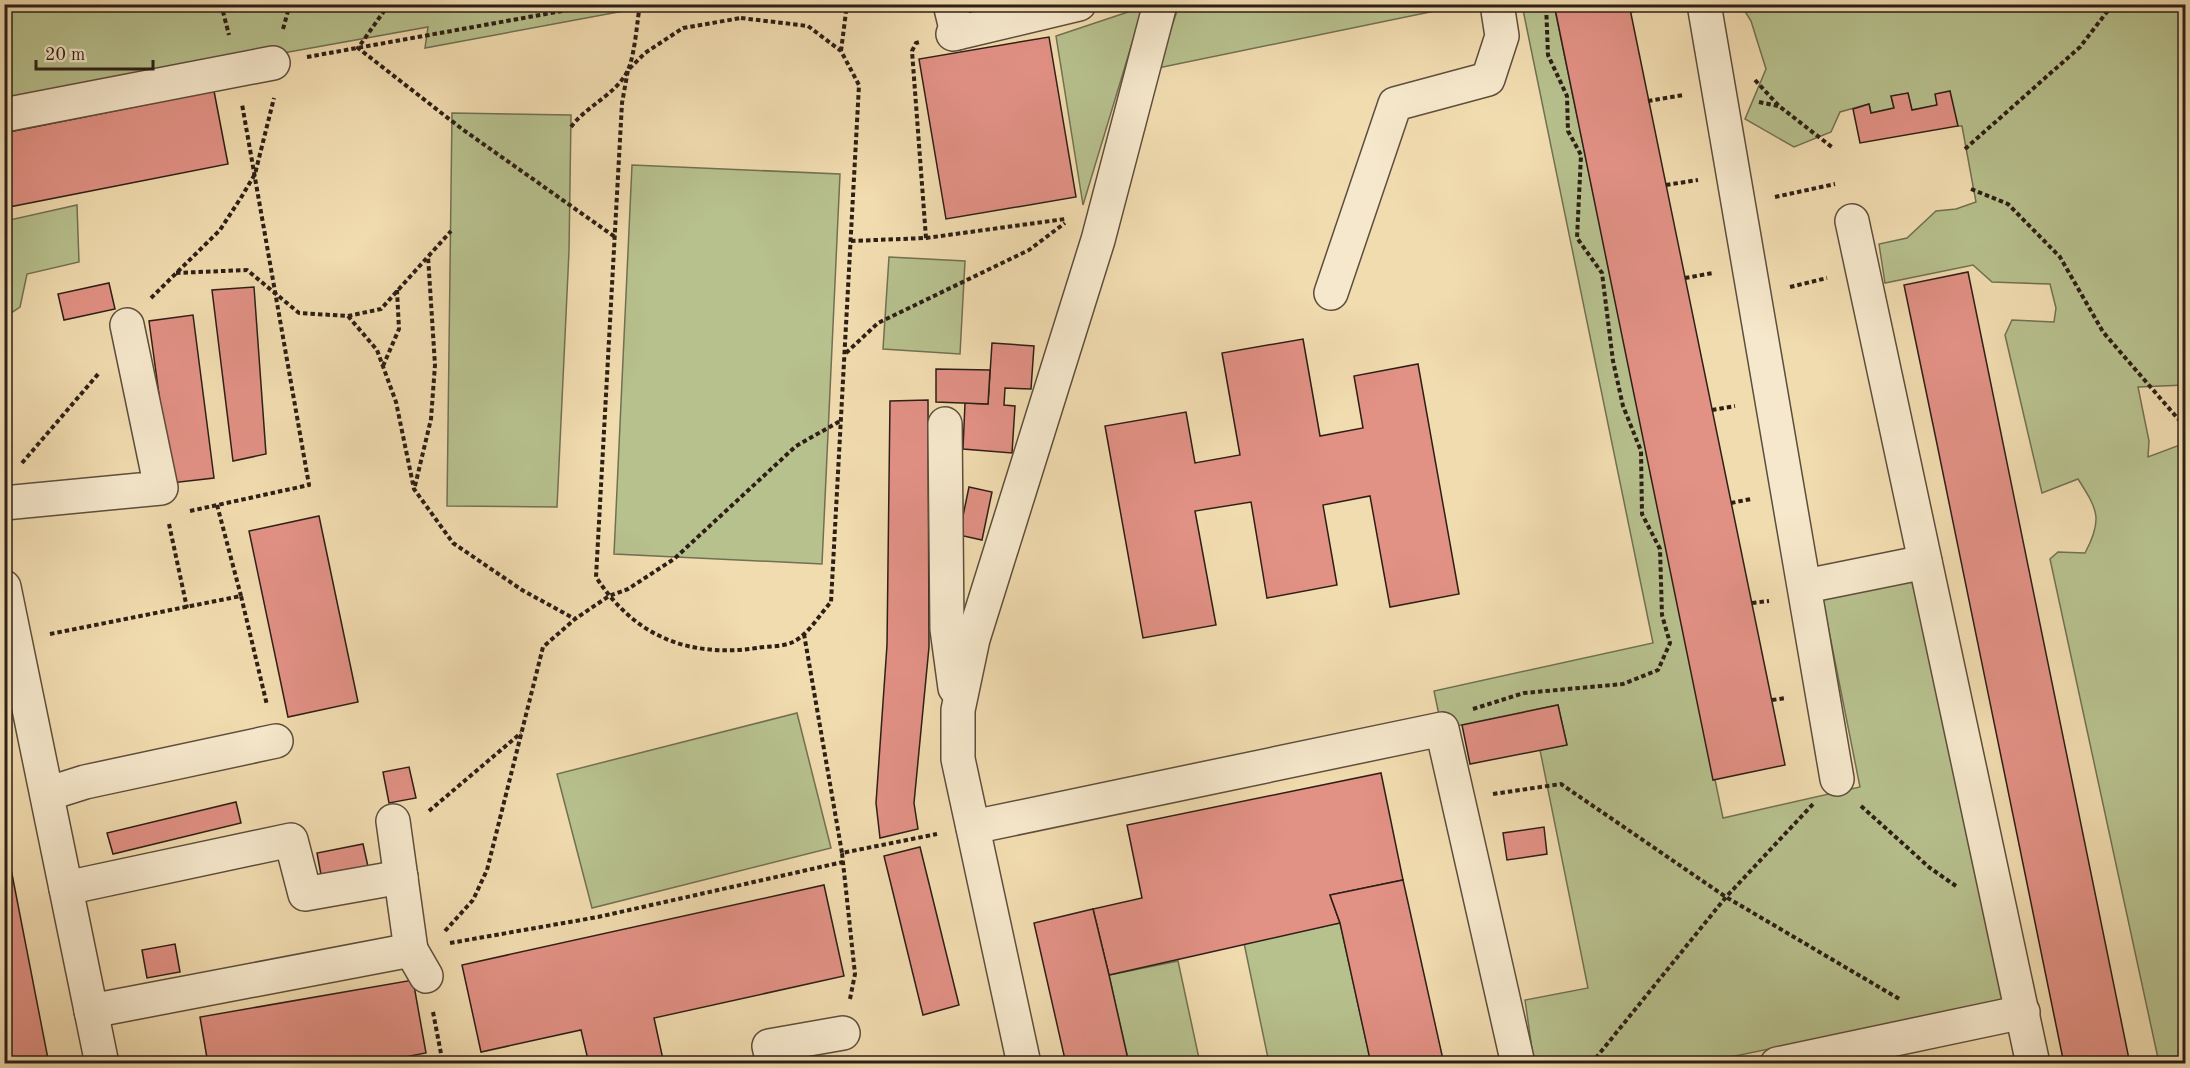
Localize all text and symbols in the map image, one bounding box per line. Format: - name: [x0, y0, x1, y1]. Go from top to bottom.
- scale bar: [36, 33, 153, 71]
- text: 20 m: [45, 46, 85, 64]

